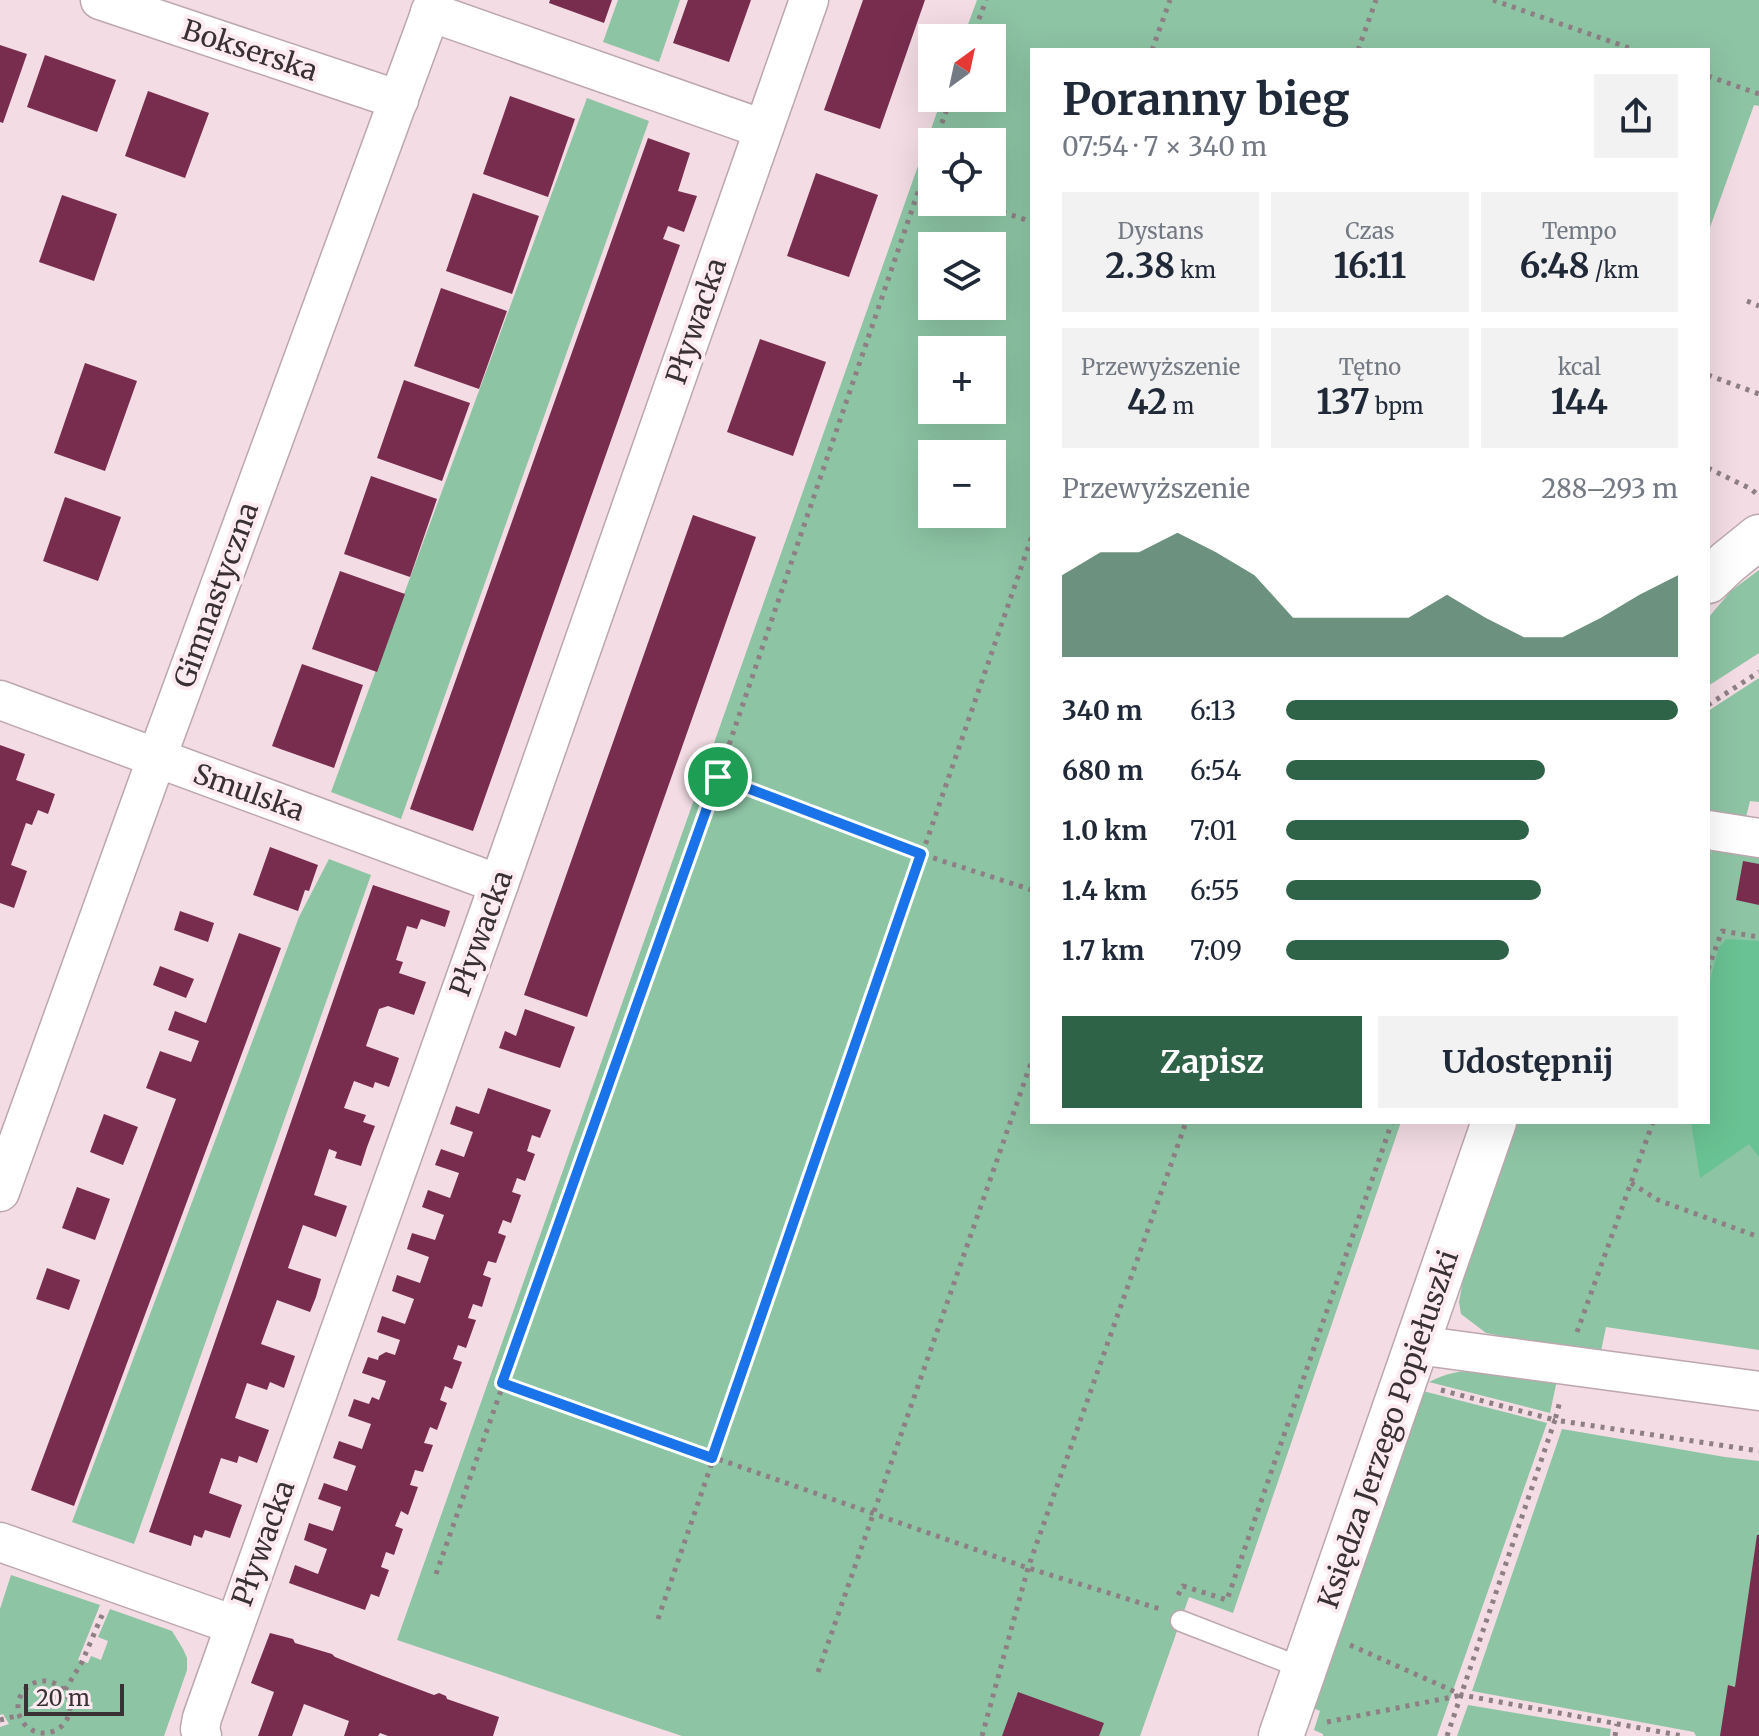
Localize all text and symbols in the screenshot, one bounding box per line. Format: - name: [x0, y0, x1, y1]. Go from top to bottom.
- street label: Bokserska: [178, 11, 322, 89]
- north arrow: [918, 24, 1006, 112]
- map controls: [918, 24, 1006, 528]
- text: Poranny bieg: [1062, 72, 1350, 127]
- button: share: [1594, 74, 1678, 158]
- button: locate: [918, 128, 1006, 216]
- text: 07:54 · 7 × 340 m: [1062, 130, 1267, 163]
- text: Dystans: [1118, 217, 1204, 245]
- text: Czas: [1345, 217, 1395, 245]
- text: Tempo: [1542, 217, 1617, 245]
- button: layers: [918, 232, 1006, 320]
- text: 2.38: [1105, 245, 1175, 287]
- text: 16:11: [1334, 245, 1406, 287]
- text: 6:48: [1520, 245, 1590, 287]
- street label: Pływacka: [658, 253, 734, 389]
- text: km: [1175, 256, 1216, 284]
- text: /km: [1590, 256, 1639, 284]
- button: +: [918, 336, 1006, 424]
- text: Przewyższenie: [1081, 353, 1240, 381]
- text: Tętno: [1339, 353, 1401, 381]
- text: kcal: [1558, 353, 1601, 381]
- text: 42: [1127, 381, 1167, 423]
- text: 137: [1316, 381, 1370, 423]
- text: 144: [1551, 381, 1608, 423]
- text: m: [1167, 392, 1194, 420]
- text: bpm: [1370, 392, 1424, 420]
- button: −: [918, 440, 1006, 528]
- text: Przewyższenie: [1062, 472, 1250, 505]
- text: 288–293 m: [1541, 472, 1678, 505]
- street label: Gimnastyczna: [166, 497, 266, 693]
- text: 340 m: [1062, 694, 1142, 727]
- text: 6:13: [1190, 694, 1236, 727]
- pin: [684, 743, 752, 811]
- text: 680 m: [1062, 754, 1143, 787]
- text: 6:54: [1190, 754, 1241, 787]
- street label: Smulska: [189, 755, 309, 829]
- icon: arrive: [696, 755, 740, 799]
- text: 1.0 km: [1062, 814, 1147, 847]
- text: 7:01: [1190, 814, 1237, 847]
- street label: Pływacka: [442, 865, 520, 1001]
- text: 1.4 km: [1062, 874, 1147, 907]
- text: 6:55: [1190, 874, 1240, 907]
- text: 1.7 km: [1062, 934, 1144, 967]
- text: 7:09: [1190, 934, 1242, 967]
- button: Zapisz: [1062, 1016, 1362, 1108]
- button: Udostępnij: [1378, 1016, 1678, 1108]
- street label: Księdza Jerzego Popiełuszki: [1310, 1245, 1466, 1613]
- street label: Pływacka: [224, 1475, 302, 1611]
- scale bar: [24, 1680, 124, 1716]
- text: 20 m: [36, 1684, 90, 1712]

